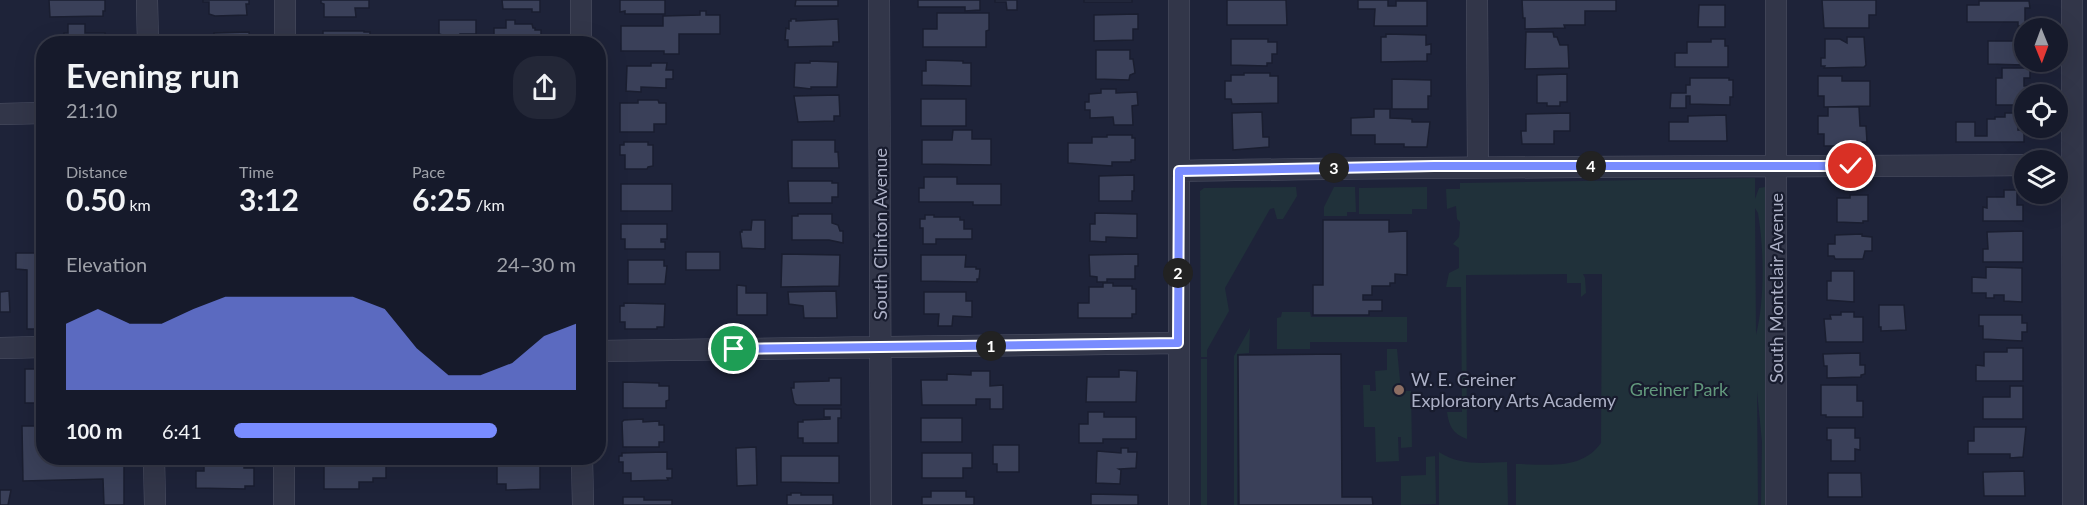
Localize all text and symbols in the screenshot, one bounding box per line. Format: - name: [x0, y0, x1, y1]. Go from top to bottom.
- north arrow: [2014, 18, 2068, 72]
- map controls: [2014, 18, 2068, 204]
- text: Evening run: [66, 55, 240, 95]
- button: share: [513, 56, 576, 119]
- button: locate: [2014, 84, 2068, 138]
- text: 21:10: [66, 98, 117, 122]
- pin: [1825, 140, 1876, 191]
- street label: South Clinton Avenue: [869, 148, 891, 320]
- icon: check: [1834, 149, 1867, 182]
- button: layers: [2014, 150, 2068, 204]
- pin: 4: [1576, 151, 1606, 181]
- pin: 3: [1319, 153, 1349, 183]
- text: 4: [1586, 156, 1596, 175]
- text: 3: [1329, 158, 1339, 177]
- text: Distance: [66, 162, 127, 181]
- text: Time: [239, 162, 274, 181]
- text: Pace: [412, 162, 445, 181]
- text: 0.50: [66, 181, 125, 217]
- text: 3:12: [239, 181, 299, 217]
- text: 6:25: [412, 181, 472, 217]
- street label: South Montclair Avenue: [1765, 193, 1787, 383]
- text: km: [125, 195, 151, 214]
- text: /km: [472, 195, 505, 214]
- text: Elevation: [66, 252, 147, 276]
- text: 24–30 m: [496, 252, 576, 276]
- pin: 2: [1163, 258, 1193, 288]
- text: 2: [1173, 263, 1183, 282]
- pin: [708, 323, 759, 374]
- pin: 1: [976, 331, 1006, 361]
- icon: arrive: [717, 332, 750, 365]
- text: 1: [986, 336, 996, 355]
- place label: W. E. Greiner Exploratory Arts Academy: [1411, 368, 1617, 411]
- park label: Greiner Park: [1630, 378, 1729, 400]
- marker: W. E. Greiner Exploratory Arts Academy: [1392, 383, 1406, 397]
- text: 100 m: [66, 419, 122, 443]
- text: 6:41: [162, 419, 202, 443]

